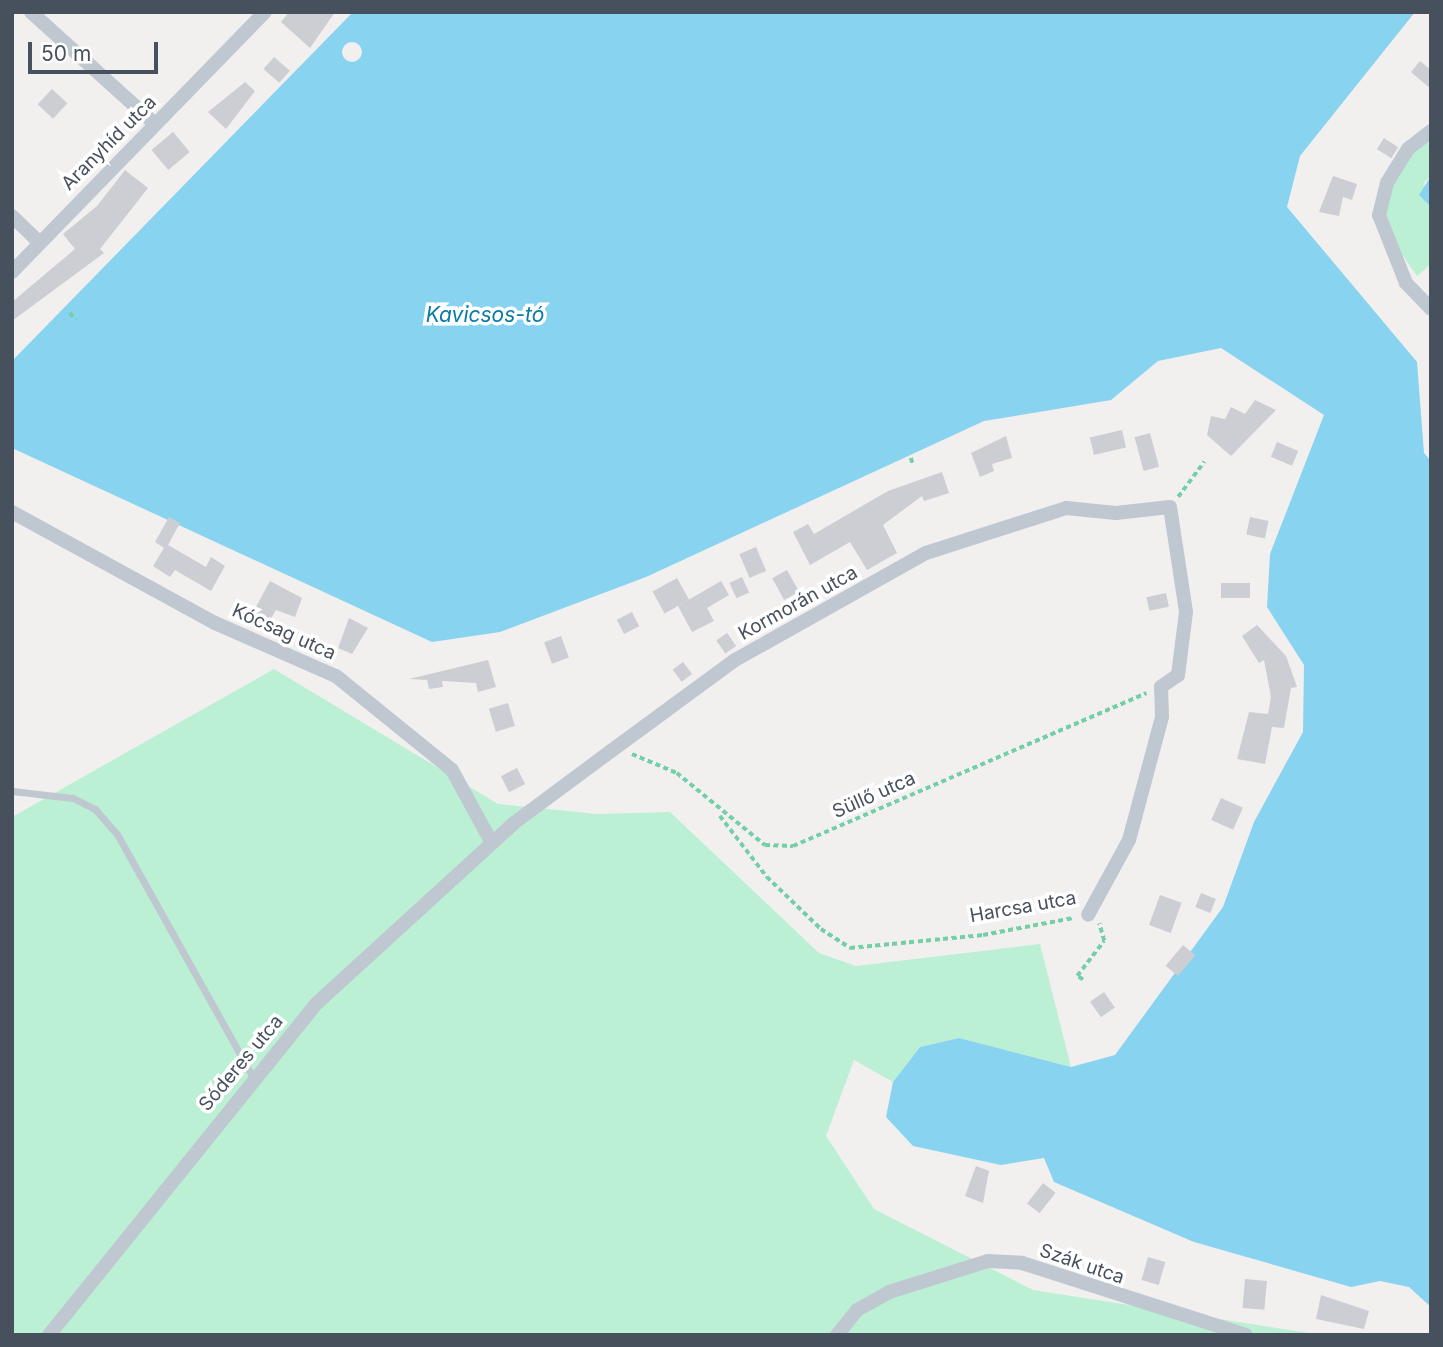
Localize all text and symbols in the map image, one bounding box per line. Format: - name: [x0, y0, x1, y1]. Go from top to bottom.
- scale bar: [32, 28, 161, 72]
- text: 50 m: [41, 41, 91, 66]
- street label: Aranyhíd utca: [57, 91, 161, 195]
- water label: Kavicsos-tó: [426, 302, 544, 328]
- street label: Kormorán utca: [735, 561, 861, 645]
- street label: Kócsag utca: [229, 599, 339, 665]
- street label: Süllő utca: [829, 767, 919, 823]
- street label: Harcsa utca: [968, 886, 1078, 928]
- street label: Sóderes utca: [194, 1010, 288, 1116]
- street label: Szák utca: [1037, 1239, 1127, 1289]

